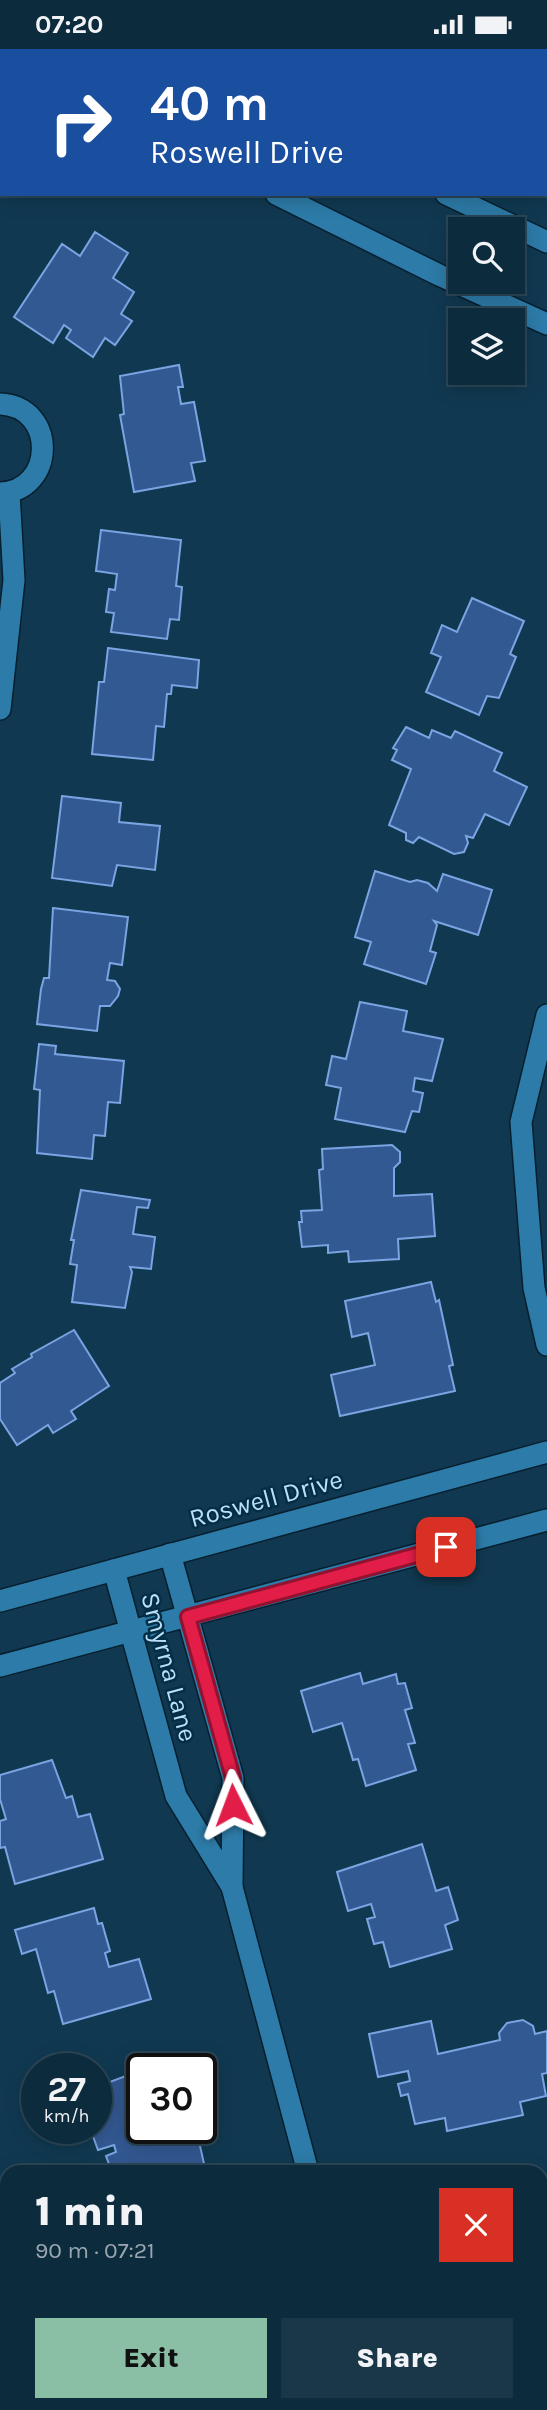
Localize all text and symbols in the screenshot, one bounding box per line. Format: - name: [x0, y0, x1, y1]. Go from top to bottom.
- text: 07:20: [35, 9, 104, 40]
- text: 40 m: [150, 75, 269, 132]
- icon: right: [35, 77, 126, 168]
- text: Roswell Drive: [150, 134, 344, 171]
- map controls: [448, 217, 525, 385]
- button: search: [448, 217, 525, 294]
- button: layers: [448, 308, 525, 385]
- street label: Roswell Drive: [186, 1464, 346, 1534]
- pin: [416, 1517, 476, 1577]
- icon: arrive: [427, 1528, 465, 1566]
- street label: Smyrna Lane: [134, 1589, 204, 1745]
- position arrow: [196, 1768, 270, 1842]
- speed limit sign: 30: [126, 2053, 217, 2144]
- text: 27: [47, 2069, 86, 2110]
- text: km/h: [44, 2105, 89, 2127]
- text: 1 min: [35, 2186, 145, 2236]
- button: close: [439, 2188, 513, 2262]
- text: 90 m · 07:21: [35, 2237, 155, 2264]
- button: Exit: [35, 2318, 267, 2398]
- button: Share: [281, 2318, 513, 2398]

